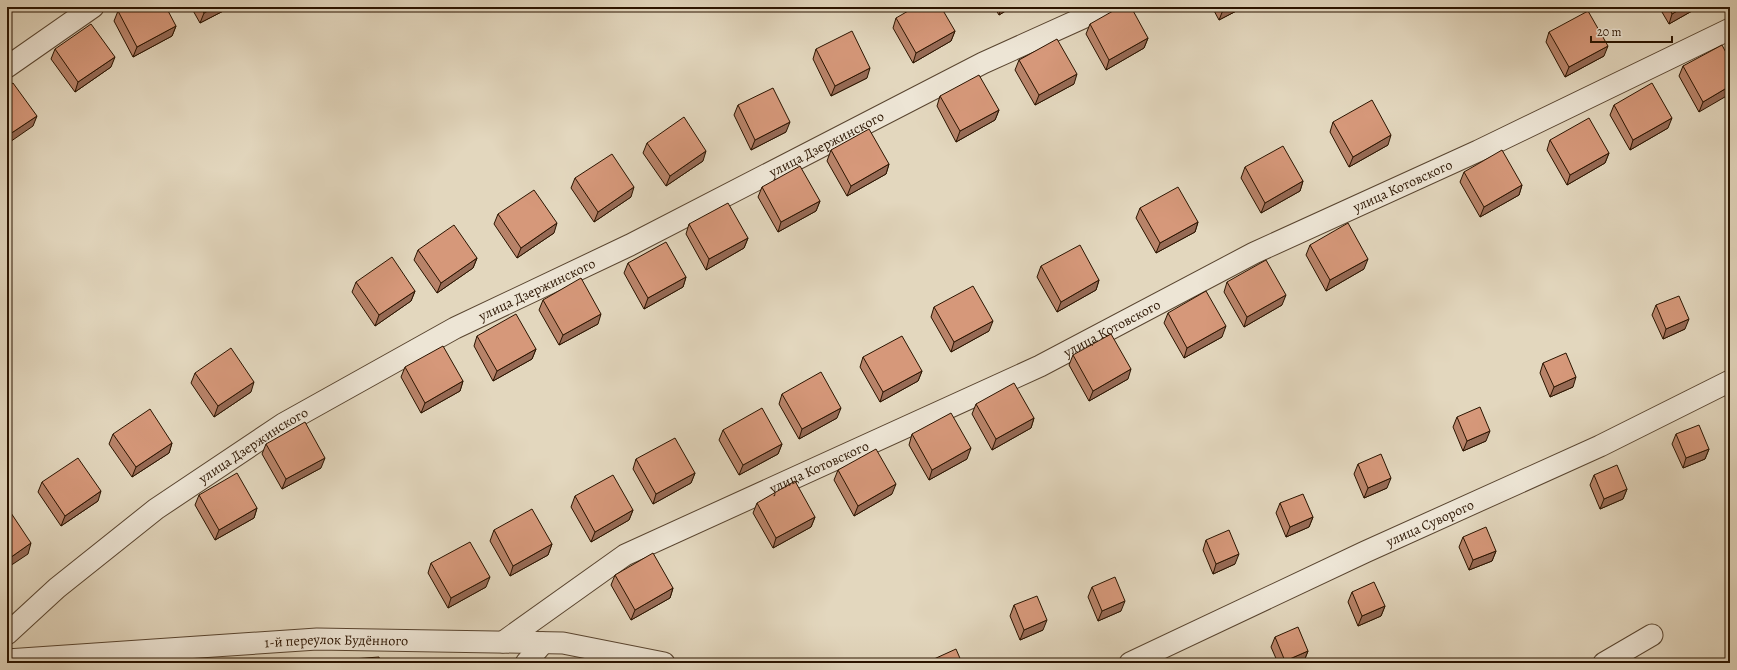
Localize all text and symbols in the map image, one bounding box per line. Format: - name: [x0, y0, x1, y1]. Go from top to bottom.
- scale bar: [1591, 18, 1672, 44]
- text: 20 m: [1597, 24, 1621, 40]
- street label: улица Дзержинского: [765, 107, 887, 182]
- street label: улица Котовского: [1349, 155, 1455, 217]
- street label: улица Дзержинского: [475, 254, 599, 326]
- street label: улица Котовского: [1059, 295, 1164, 362]
- street label: улица Дзержинского: [194, 403, 312, 488]
- street label: улица Котовского: [766, 436, 872, 498]
- street label: улица Суворого: [1382, 495, 1477, 552]
- street label: 1-й переулок Будённого: [264, 630, 408, 653]

